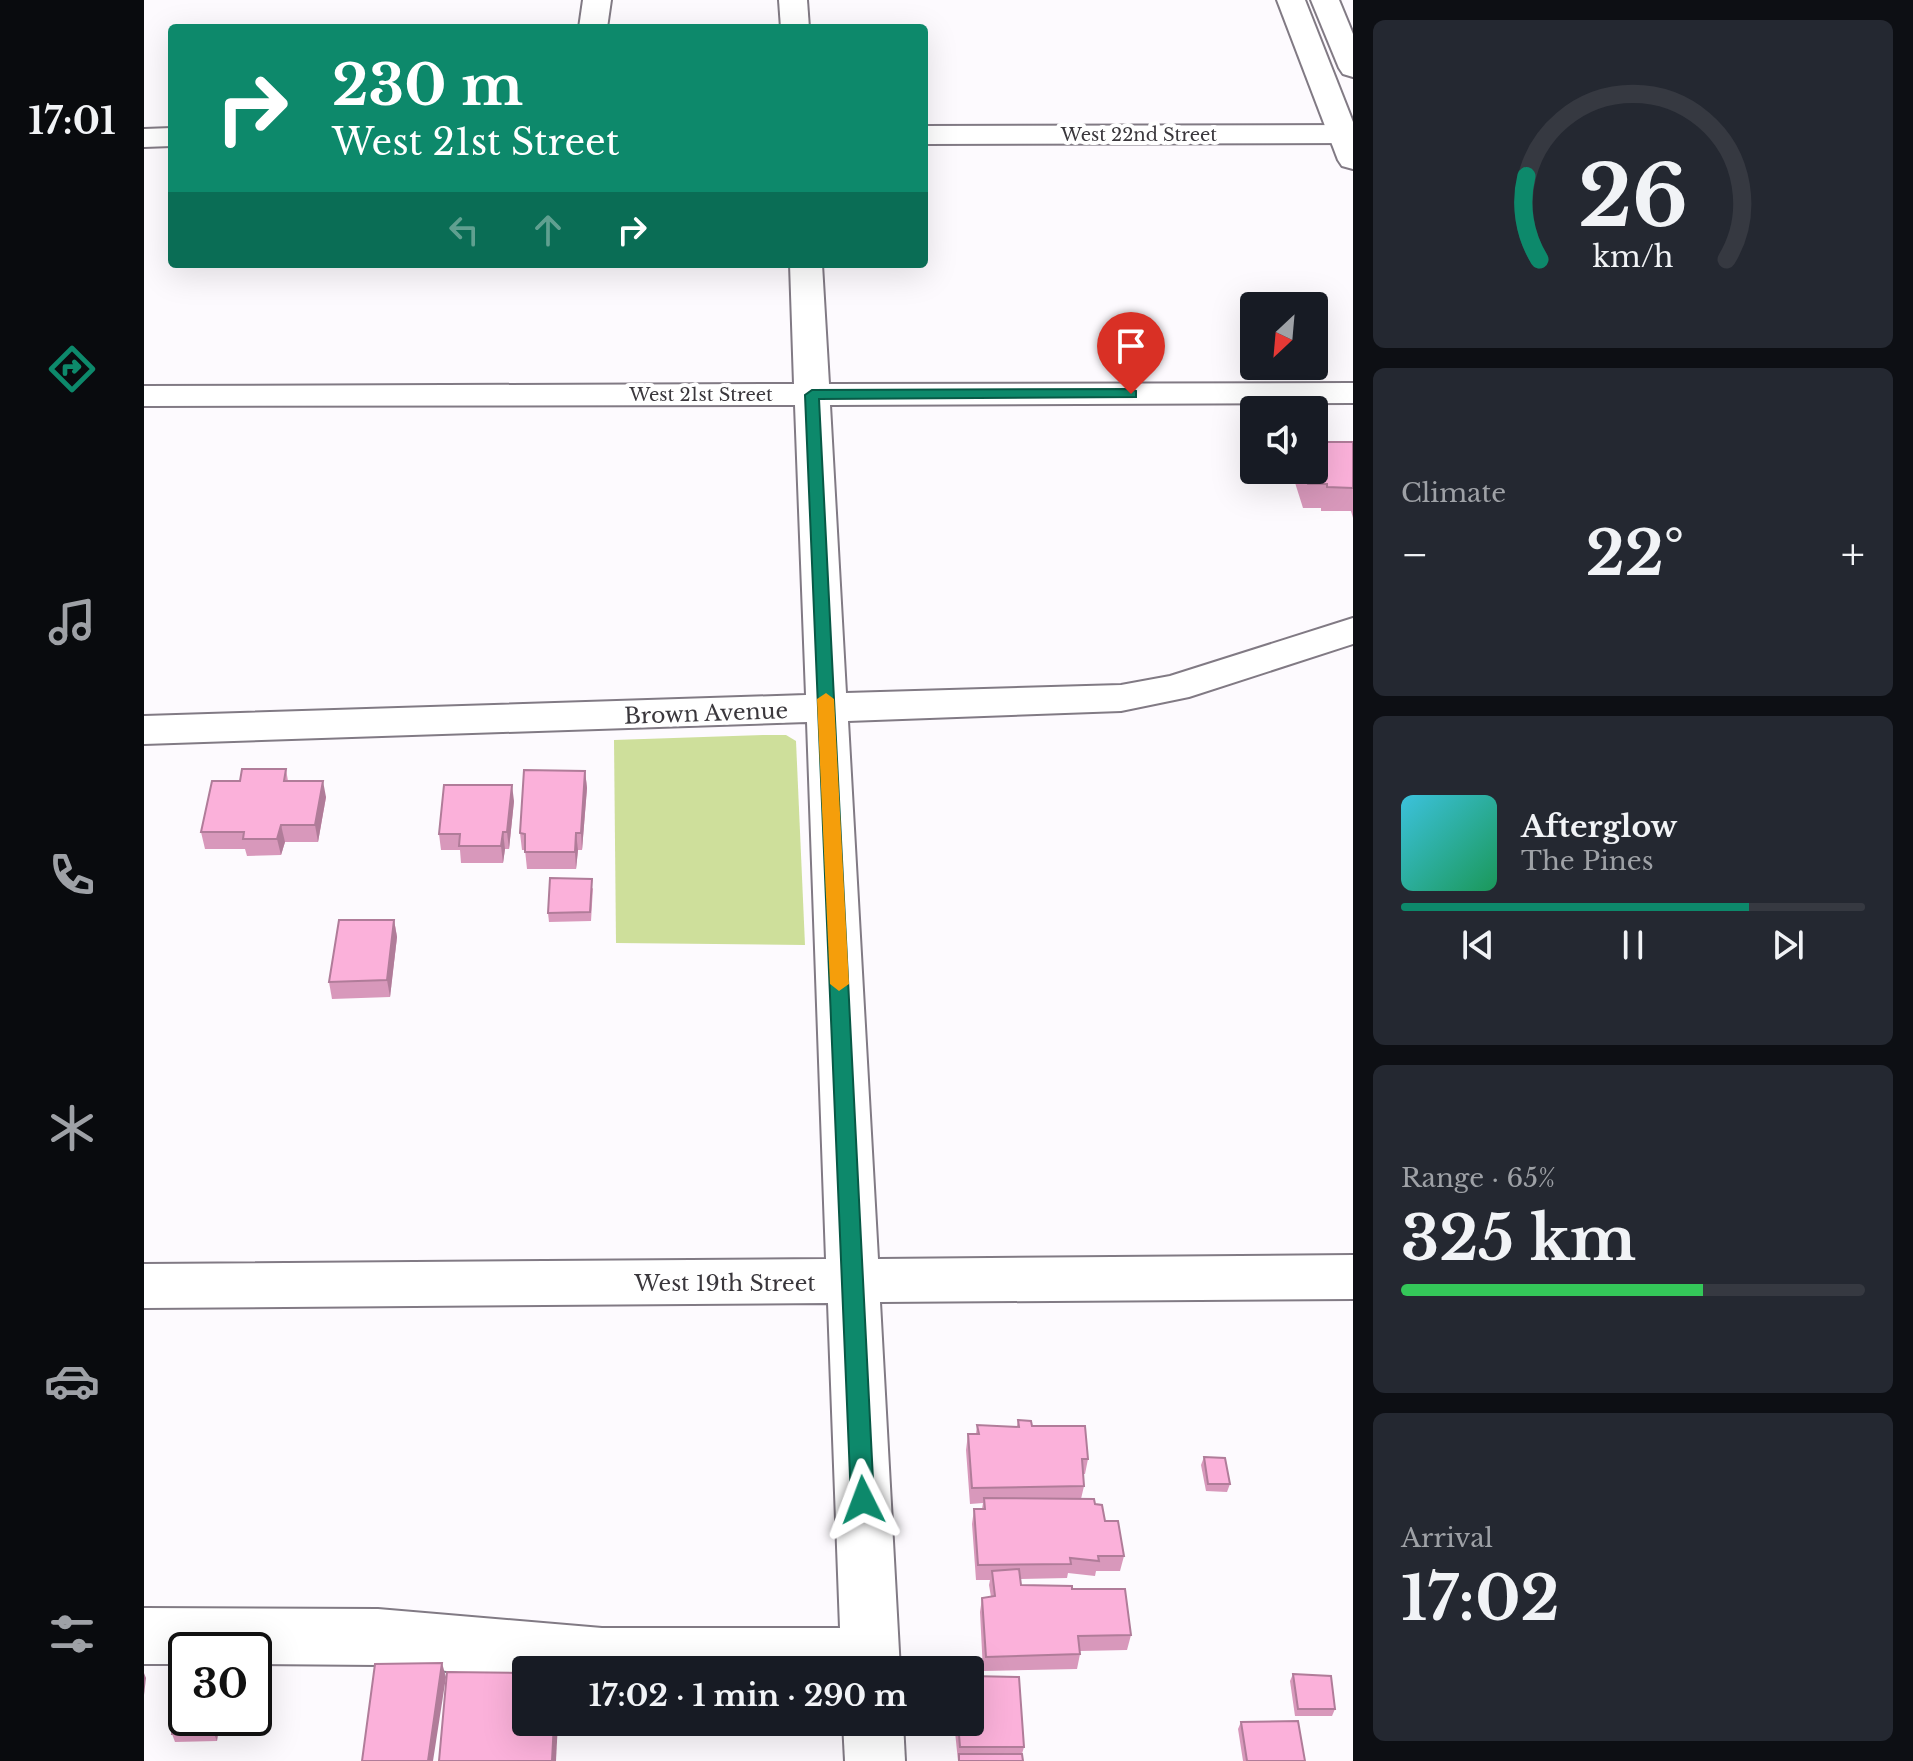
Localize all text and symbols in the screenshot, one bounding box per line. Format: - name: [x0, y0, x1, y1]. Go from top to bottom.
- text: 230 m: [332, 51, 523, 120]
- icon: right: [200, 56, 304, 160]
- text: 17:01: [28, 99, 116, 144]
- text: West 21st Street: [332, 120, 619, 165]
- street label: West 22nd Street: [1060, 124, 1217, 146]
- text: 26: [1578, 145, 1688, 248]
- icon: left: [442, 208, 486, 252]
- icon: ahead: [526, 208, 570, 252]
- icon: right: [610, 208, 654, 252]
- text: km/h: [1592, 239, 1674, 275]
- north arrow: [1240, 292, 1328, 380]
- map controls: [1240, 292, 1328, 484]
- pin: [1097, 312, 1165, 394]
- icon: arrive: [1109, 324, 1153, 368]
- icon: directions: [44, 341, 100, 397]
- street label: West 21st Street: [628, 384, 773, 406]
- button: sound: [1240, 396, 1328, 484]
- text: Climate: [1401, 477, 1506, 509]
- text: 22°: [1586, 517, 1684, 591]
- text: −: [1401, 527, 1429, 582]
- text: +: [1841, 527, 1865, 582]
- icon: music: [44, 594, 100, 650]
- street label: Brown Avenue: [624, 697, 789, 730]
- text: Afterglow: [1521, 808, 1677, 845]
- text: The Pines: [1521, 845, 1653, 877]
- icon: phone: [44, 847, 100, 903]
- icon: previous: [1456, 923, 1500, 967]
- icon: pause: [1611, 923, 1655, 967]
- icon: next: [1766, 923, 1810, 967]
- icon: climate: [44, 1100, 100, 1156]
- text: Range · 65%: [1401, 1162, 1555, 1194]
- text: 325 km: [1401, 1202, 1636, 1276]
- street label: West 19th Street: [633, 1270, 816, 1297]
- icon: car: [44, 1353, 100, 1409]
- position arrow: [821, 1458, 905, 1542]
- text: Arrival: [1401, 1522, 1493, 1554]
- text: 17:02: [1401, 1562, 1560, 1636]
- icon: filters: [44, 1606, 100, 1662]
- speed limit sign: 30: [168, 1632, 272, 1736]
- text: 17:02 · 1 min · 290 m: [589, 1677, 907, 1714]

